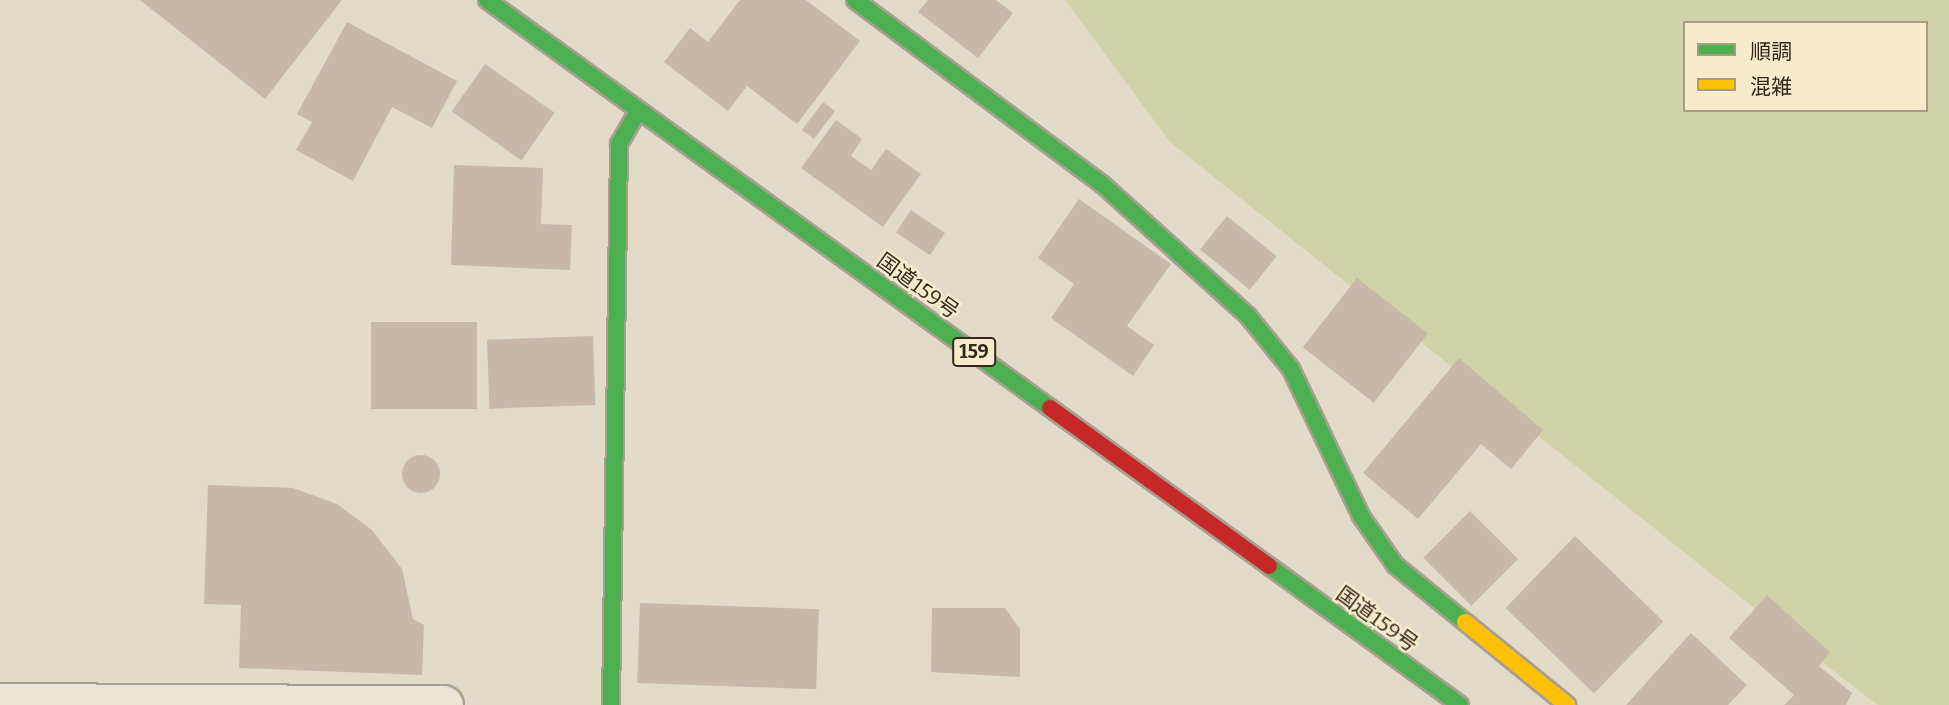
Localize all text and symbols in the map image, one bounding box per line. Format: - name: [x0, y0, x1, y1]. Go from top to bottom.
- legend: [1683, 21, 1928, 112]
- text: 順調: [1750, 39, 1792, 65]
- text: 混雑: [1750, 74, 1792, 100]
- street label: 国道159号: [872, 248, 964, 324]
- road number: 159: [951, 336, 997, 368]
- street label: 国道159号: [1331, 581, 1423, 657]

